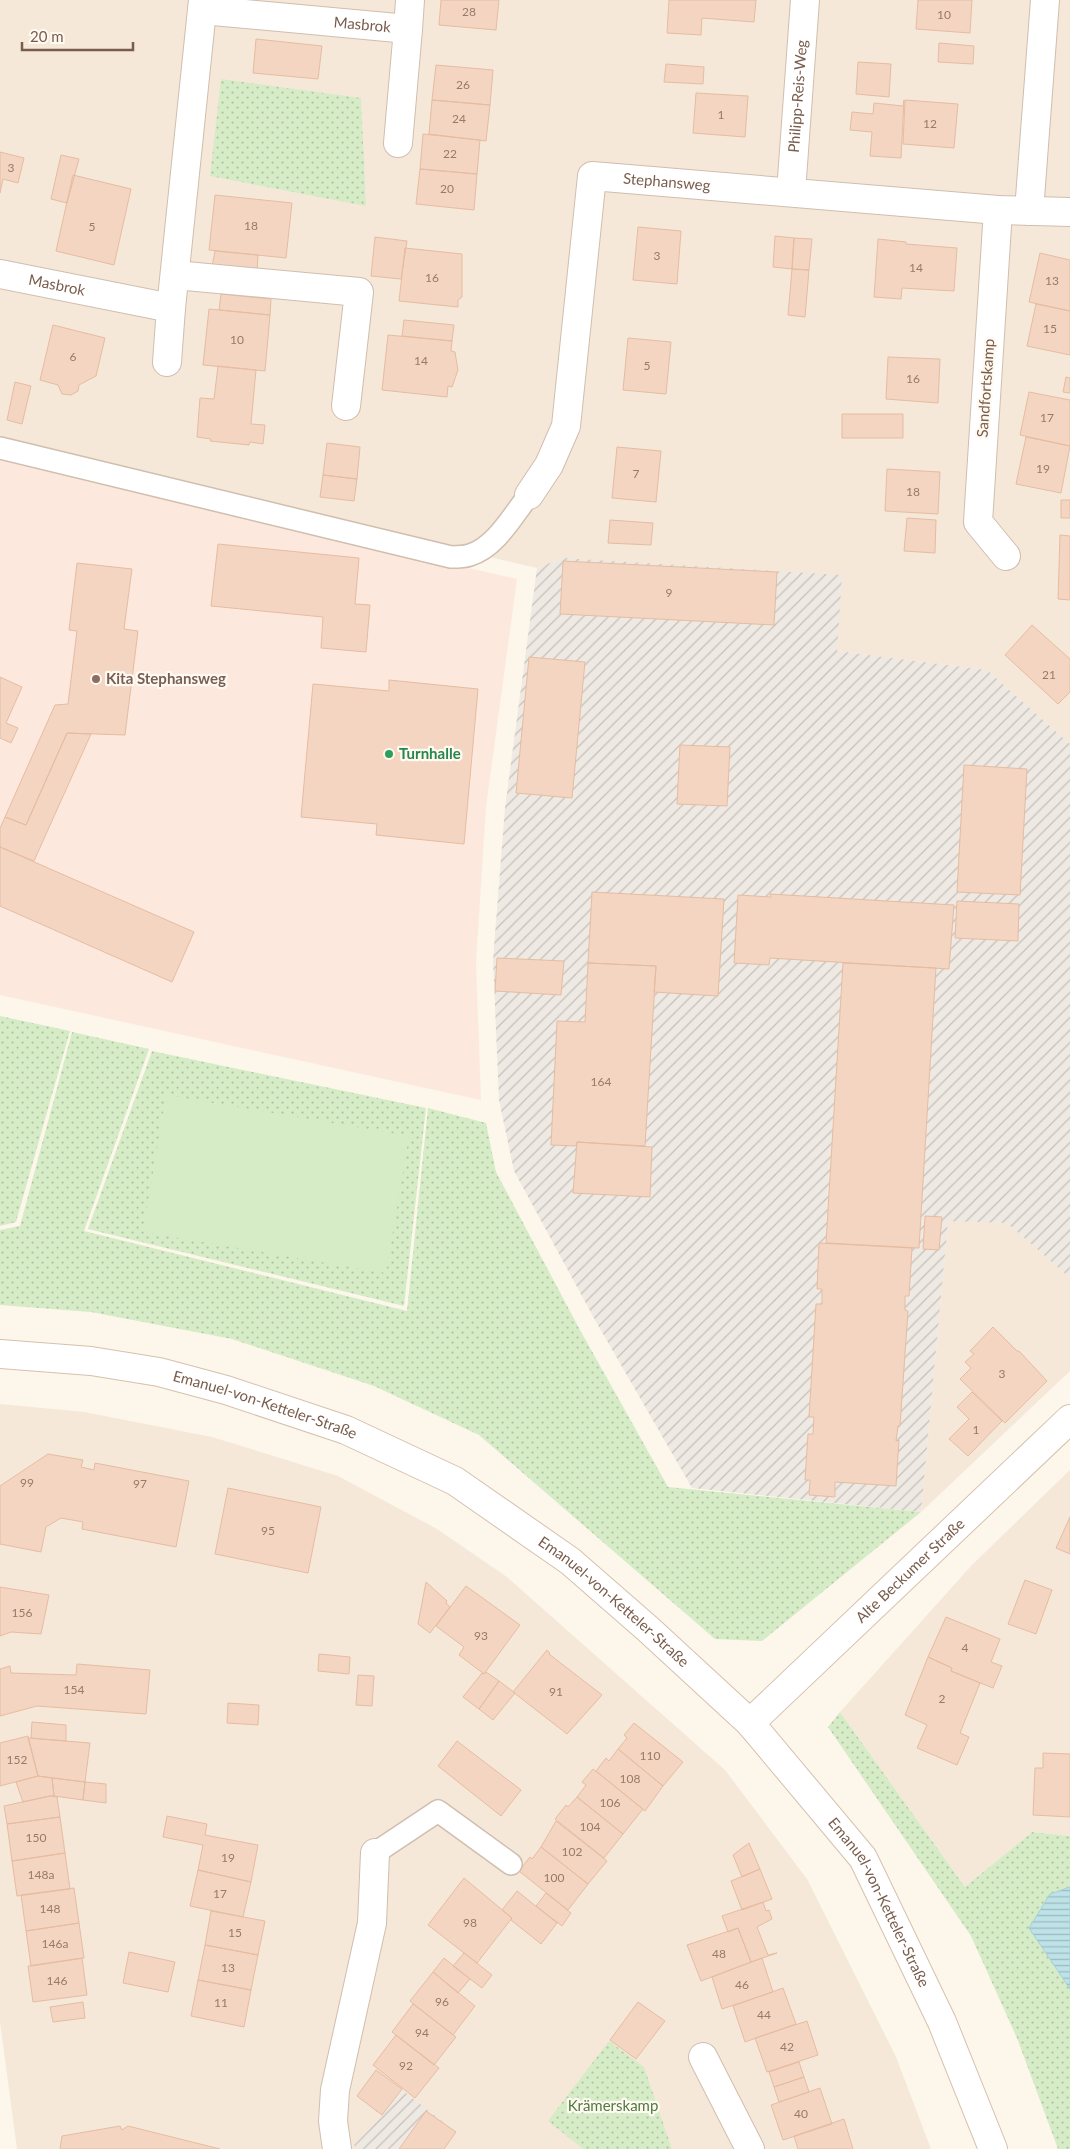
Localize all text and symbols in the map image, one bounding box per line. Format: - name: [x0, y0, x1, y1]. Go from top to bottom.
- house number: 28: [462, 4, 476, 19]
- house number: 10: [937, 7, 951, 22]
- street label: Masbrok: [333, 12, 392, 35]
- scale bar: [22, 20, 134, 52]
- text: 20 m: [30, 27, 64, 45]
- street label: Philipp-Reis-Weg: [784, 39, 810, 153]
- house number: 26: [456, 77, 470, 92]
- house number: 1: [718, 107, 725, 122]
- house number: 24: [452, 111, 466, 126]
- house number: 12: [923, 116, 937, 131]
- house number: 22: [443, 146, 457, 161]
- house number: 3: [8, 160, 15, 175]
- street label: Stephansweg: [622, 169, 711, 194]
- house number: 20: [440, 181, 454, 196]
- house number: 18: [244, 218, 258, 233]
- house number: 5: [89, 219, 96, 234]
- house number: 3: [654, 248, 661, 263]
- house number: 14: [909, 260, 923, 275]
- street label: Masbrok: [27, 270, 87, 299]
- house number: 16: [425, 270, 439, 285]
- house number: 13: [1045, 273, 1059, 288]
- house number: 15: [1043, 321, 1057, 336]
- house number: 10: [230, 332, 244, 347]
- street label: Sandfortskamp: [973, 338, 997, 438]
- house number: 6: [70, 349, 77, 364]
- house number: 14: [414, 353, 428, 368]
- house number: 5: [644, 358, 651, 373]
- house number: 16: [906, 371, 920, 386]
- house number: 17: [1040, 410, 1054, 425]
- house number: 19: [1036, 461, 1050, 476]
- house number: 7: [633, 466, 640, 481]
- house number: 18: [906, 484, 920, 499]
- house number: 9: [666, 585, 673, 600]
- house number: 21: [1042, 667, 1056, 682]
- place label: Kita Stephansweg: [106, 669, 226, 687]
- marker: Kita Stephansweg: [90, 673, 102, 685]
- place label: Turnhalle: [399, 744, 461, 762]
- marker: Turnhalle: [383, 748, 395, 760]
- house number: 164: [591, 1074, 611, 1089]
- street label: Emanuel-von-Ketteler-Straße: [171, 1366, 360, 1442]
- house number: 3: [999, 1366, 1006, 1381]
- house number: 1: [973, 1422, 980, 1437]
- house number: 99: [20, 1475, 34, 1490]
- house number: 97: [133, 1476, 147, 1491]
- street label: Alte Beckumer Straße: [851, 1514, 968, 1626]
- house number: 95: [261, 1523, 275, 1538]
- street label: Emanuel-von-Ketteler-Straße: [535, 1532, 693, 1670]
- house number: 156: [12, 1605, 32, 1620]
- house number: 93: [474, 1628, 488, 1643]
- house number: 4: [962, 1640, 969, 1655]
- house number: 154: [64, 1682, 84, 1697]
- house number: 91: [549, 1684, 563, 1699]
- house number: 2: [939, 1691, 946, 1706]
- house number: 110: [640, 1748, 660, 1763]
- house number: 152: [7, 1752, 27, 1767]
- house number: 108: [620, 1771, 640, 1786]
- house number: 106: [600, 1795, 620, 1810]
- street label: Emanuel-von-Ketteler-Straße: [825, 1813, 934, 1990]
- house number: 104: [580, 1819, 600, 1834]
- house number: 150: [26, 1830, 46, 1845]
- house number: 102: [562, 1844, 582, 1859]
- house number: 19: [221, 1850, 235, 1865]
- house number: 148a: [28, 1867, 54, 1882]
- house number: 100: [544, 1870, 564, 1885]
- house number: 17: [213, 1886, 227, 1901]
- house number: 148: [40, 1901, 60, 1916]
- house number: 98: [463, 1915, 477, 1930]
- house number: 15: [228, 1925, 242, 1940]
- house number: 146a: [42, 1936, 68, 1951]
- house number: 48: [712, 1946, 726, 1961]
- house number: 13: [221, 1960, 235, 1975]
- house number: 146: [47, 1973, 67, 1988]
- house number: 46: [735, 1977, 749, 1992]
- house number: 96: [435, 1994, 449, 2009]
- house number: 11: [214, 1995, 228, 2010]
- house number: 44: [757, 2007, 771, 2022]
- house number: 94: [415, 2025, 429, 2040]
- house number: 42: [780, 2039, 794, 2054]
- house number: 92: [399, 2058, 413, 2073]
- park label: Krämerskamp: [568, 2096, 658, 2114]
- house number: 40: [794, 2106, 808, 2121]

